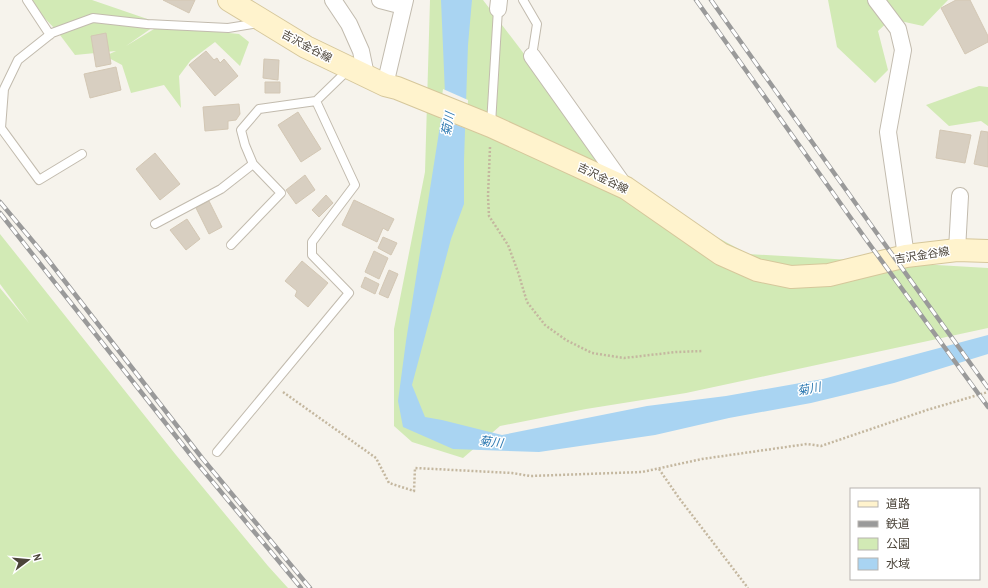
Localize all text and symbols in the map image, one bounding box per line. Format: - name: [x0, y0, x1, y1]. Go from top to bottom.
- street label: 吉沢金谷線: [279, 27, 335, 65]
- water label: 菊川: [438, 109, 458, 137]
- street label: 吉沢金谷線: [575, 160, 631, 196]
- street label: 吉沢金谷線: [894, 244, 950, 266]
- water label: 菊川: [796, 378, 824, 399]
- water label: 菊川: [478, 433, 506, 452]
- legend: [850, 488, 980, 580]
- text: 道路: [886, 496, 910, 512]
- text: 鉄道: [886, 516, 910, 532]
- text: 公園: [886, 536, 910, 552]
- north arrow: [8, 540, 48, 580]
- text: N: [30, 552, 45, 562]
- text: 水域: [886, 556, 910, 572]

